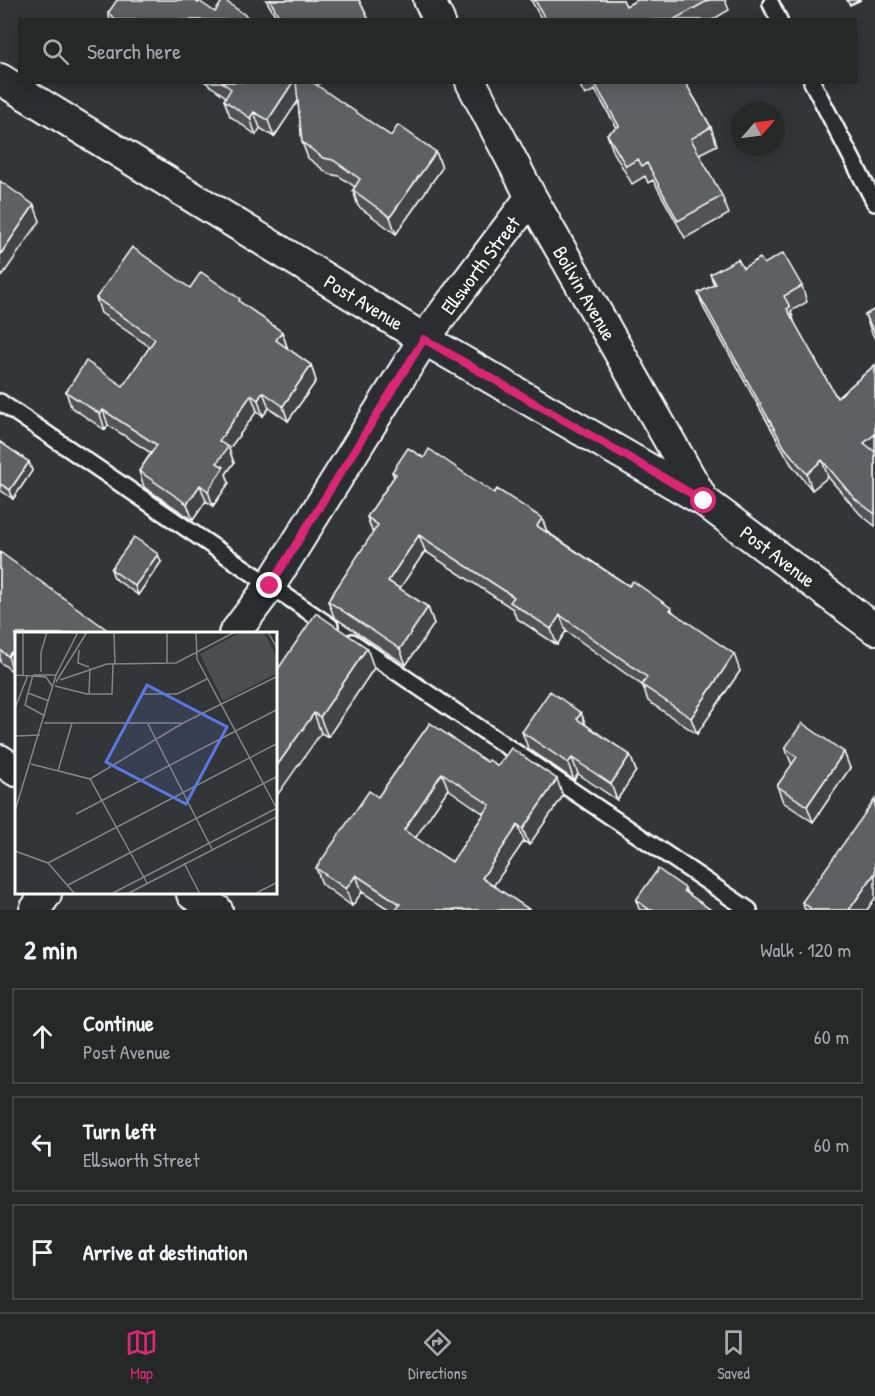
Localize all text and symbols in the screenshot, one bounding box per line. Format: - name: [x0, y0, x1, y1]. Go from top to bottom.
- search box: [18, 18, 857, 84]
- icon: search: [39, 35, 72, 68]
- text: Search here: [87, 36, 181, 66]
- north arrow: [731, 102, 785, 156]
- street label: Ellsworth Street: [434, 209, 527, 320]
- street label: Boilvin Avenue: [547, 241, 623, 345]
- street label: Post Avenue: [320, 268, 409, 336]
- route start: [690, 487, 716, 513]
- street label: Post Avenue: [735, 519, 821, 593]
- route end: [256, 572, 282, 598]
- inset map: [15, 632, 278, 895]
- text: 2 min: [24, 932, 77, 967]
- text: Walk · 120 m: [760, 936, 851, 963]
- text: Continue: [83, 1008, 154, 1038]
- icon: ahead: [26, 1020, 59, 1053]
- text: 60 m: [814, 1023, 849, 1050]
- text: Post Avenue: [83, 1038, 171, 1065]
- text: Turn left: [83, 1116, 156, 1146]
- icon: left: [26, 1128, 59, 1161]
- text: 60 m: [814, 1131, 849, 1158]
- text: Ellsworth Street: [83, 1146, 200, 1173]
- icon: arrive: [26, 1236, 59, 1269]
- text: Arrive at destination: [83, 1237, 248, 1267]
- tab: Map: [125, 1326, 158, 1384]
- tab: Directions: [408, 1326, 467, 1384]
- tab: Saved: [717, 1326, 750, 1384]

